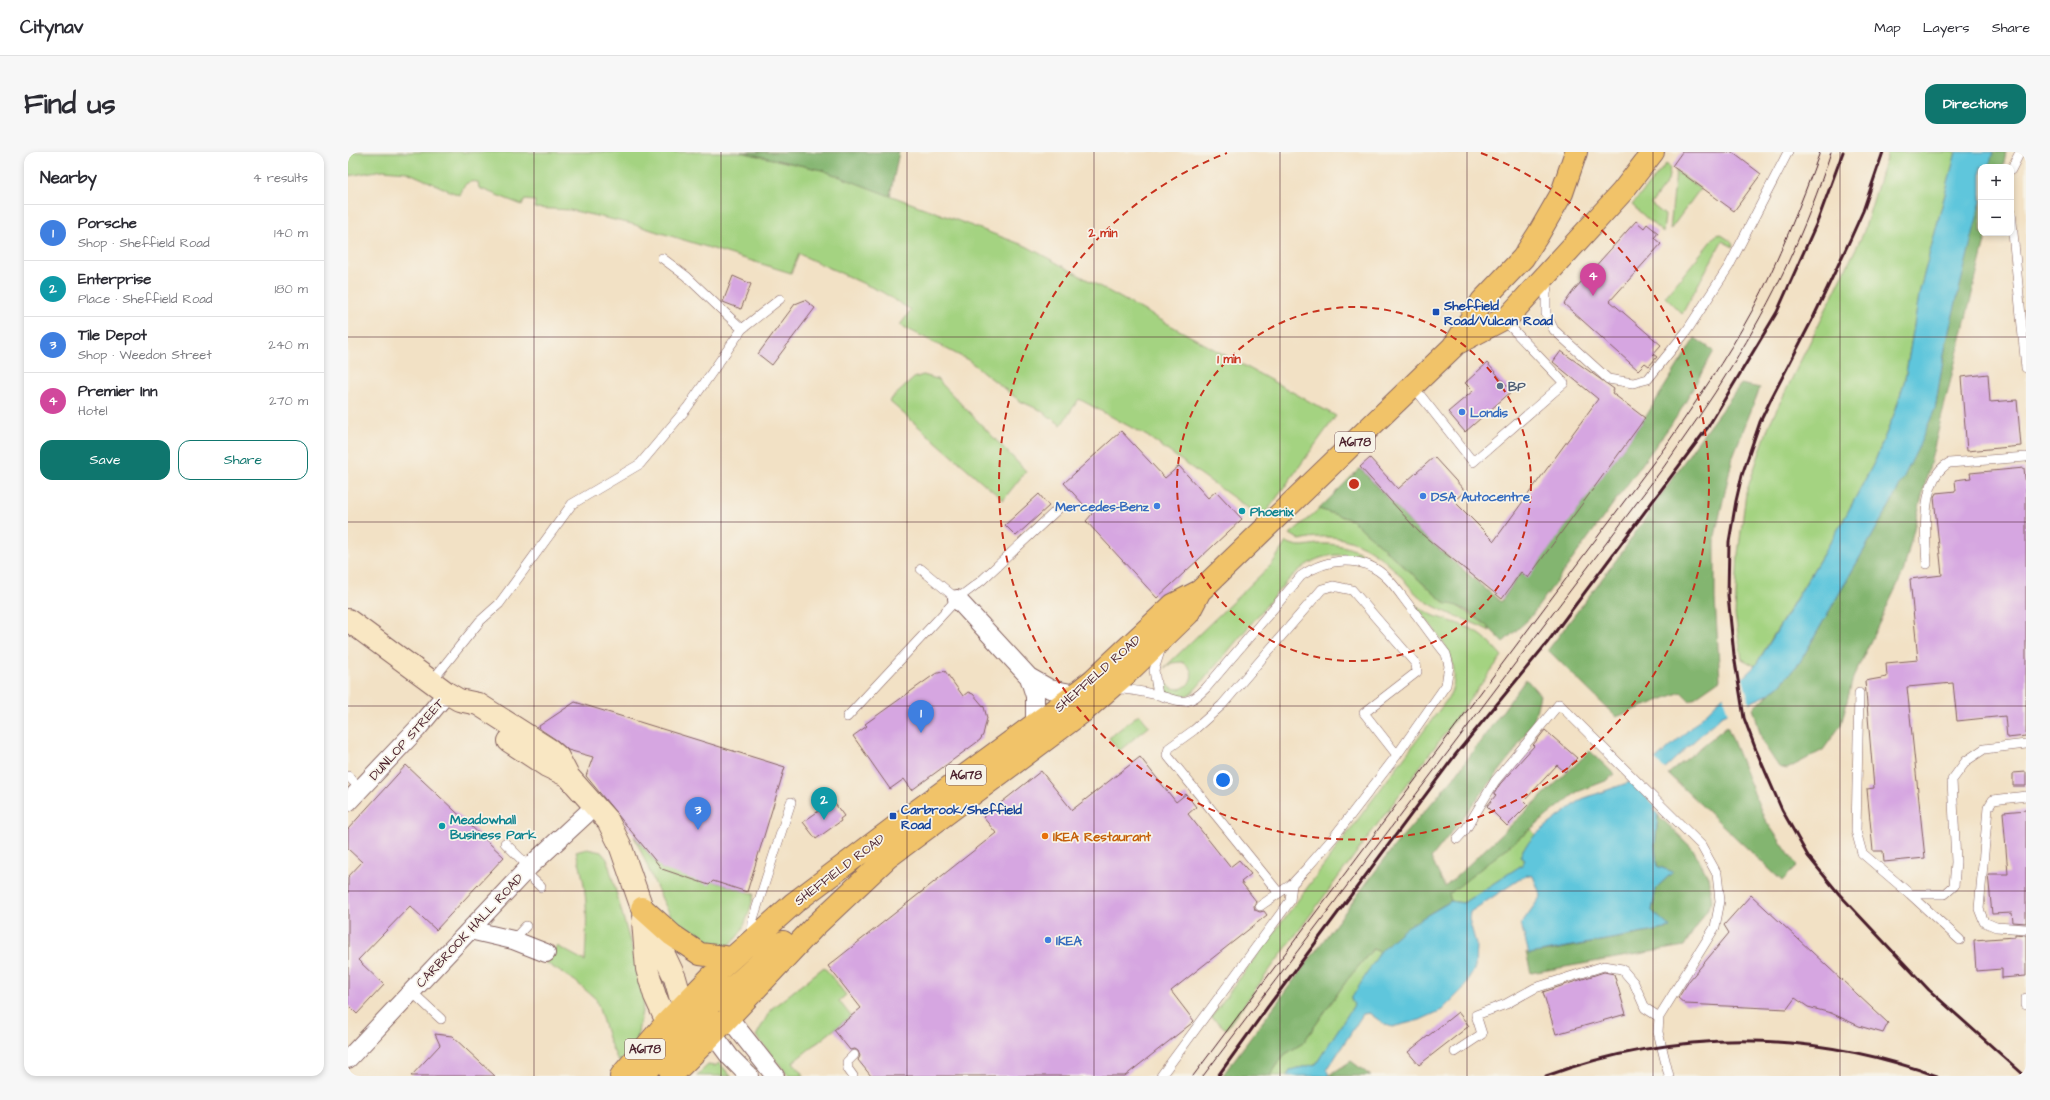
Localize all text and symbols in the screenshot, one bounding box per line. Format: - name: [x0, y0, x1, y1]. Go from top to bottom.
- text: Citynav: [20, 14, 83, 41]
- text: Map: [1874, 18, 1901, 38]
- text: Layers: [1923, 18, 1970, 38]
- text: Share: [1992, 18, 2030, 38]
- button: Directions: [1925, 84, 2026, 124]
- text: Find us: [24, 85, 115, 124]
- map controls: [1978, 164, 2014, 236]
- button: +: [1978, 164, 2014, 200]
- text: Nearby: [40, 166, 97, 190]
- text: 4 results: [253, 169, 308, 187]
- button: −: [1978, 200, 2014, 236]
- text: Porsche: [78, 213, 137, 234]
- text: 1: [52, 224, 54, 242]
- text: 140 m: [274, 224, 308, 242]
- text: 2 min: [1088, 225, 1117, 242]
- text: Shop · Sheffield Road: [78, 234, 210, 252]
- pin: 4: [1580, 263, 1606, 296]
- text: Enterprise: [78, 269, 151, 290]
- text: 2: [49, 280, 57, 298]
- text: 180 m: [274, 280, 308, 298]
- text: Place · Sheffield Road: [78, 290, 212, 308]
- place label: Sheffield Road/Vulcan Road: [1443, 297, 1553, 330]
- marker: Sheffield Road/Vulcan Road: [1431, 307, 1441, 317]
- text: Tile Depot: [78, 325, 147, 346]
- text: 3: [50, 336, 56, 354]
- text: 240 m: [268, 336, 308, 354]
- text: Shop · Weedon Street: [78, 346, 212, 364]
- text: 1 min: [1217, 351, 1241, 368]
- place label: BP: [1508, 378, 1526, 396]
- text: Premier Inn: [78, 381, 158, 402]
- marker: BP: [1495, 381, 1505, 391]
- text: 4: [49, 392, 57, 410]
- text: 270 m: [269, 392, 308, 410]
- text: Hotel: [78, 402, 108, 420]
- place label: Londis: [1470, 404, 1508, 422]
- marker: Londis: [1457, 407, 1467, 417]
- road number: A6178: [1335, 432, 1375, 452]
- button: Save: [40, 440, 170, 480]
- button: Share: [178, 440, 308, 480]
- centre of rings: [1347, 477, 1361, 491]
- place label: DSA Autocentre: [1431, 488, 1530, 506]
- marker: DSA Autocentre: [1418, 491, 1428, 501]
- place label: Mercedes-Benz: [1055, 498, 1150, 516]
- marker: Mercedes-Benz: [1152, 501, 1162, 511]
- place label: Phoenix: [1250, 503, 1295, 521]
- marker: Phoenix: [1237, 506, 1247, 516]
- street label: SHEFFIELD ROAD: [1051, 631, 1145, 716]
- street label: DUNLOP STREET: [365, 694, 449, 784]
- pin: 1: [908, 700, 934, 733]
- road number: A6178: [946, 765, 986, 785]
- your location: [1213, 770, 1233, 790]
- pin: 2: [811, 787, 837, 820]
- pin: 3: [685, 797, 711, 830]
- place label: Carbrook/Sheffield Road: [901, 801, 1022, 834]
- place label: Meadowhall Business Park: [450, 811, 537, 844]
- marker: Carbrook/Sheffield Road: [888, 811, 898, 821]
- marker: Meadowhall Business Park: [437, 821, 447, 831]
- place label: IKEA Restaurant: [1053, 828, 1152, 846]
- street label: SHEFFIELD ROAD: [791, 829, 889, 910]
- marker: IKEA Restaurant: [1040, 831, 1050, 841]
- street label: CARBROOK HALL ROAD: [412, 869, 528, 992]
- place label: IKEA: [1056, 932, 1083, 950]
- marker: IKEA: [1043, 935, 1053, 945]
- road number: A6178: [625, 1039, 665, 1059]

